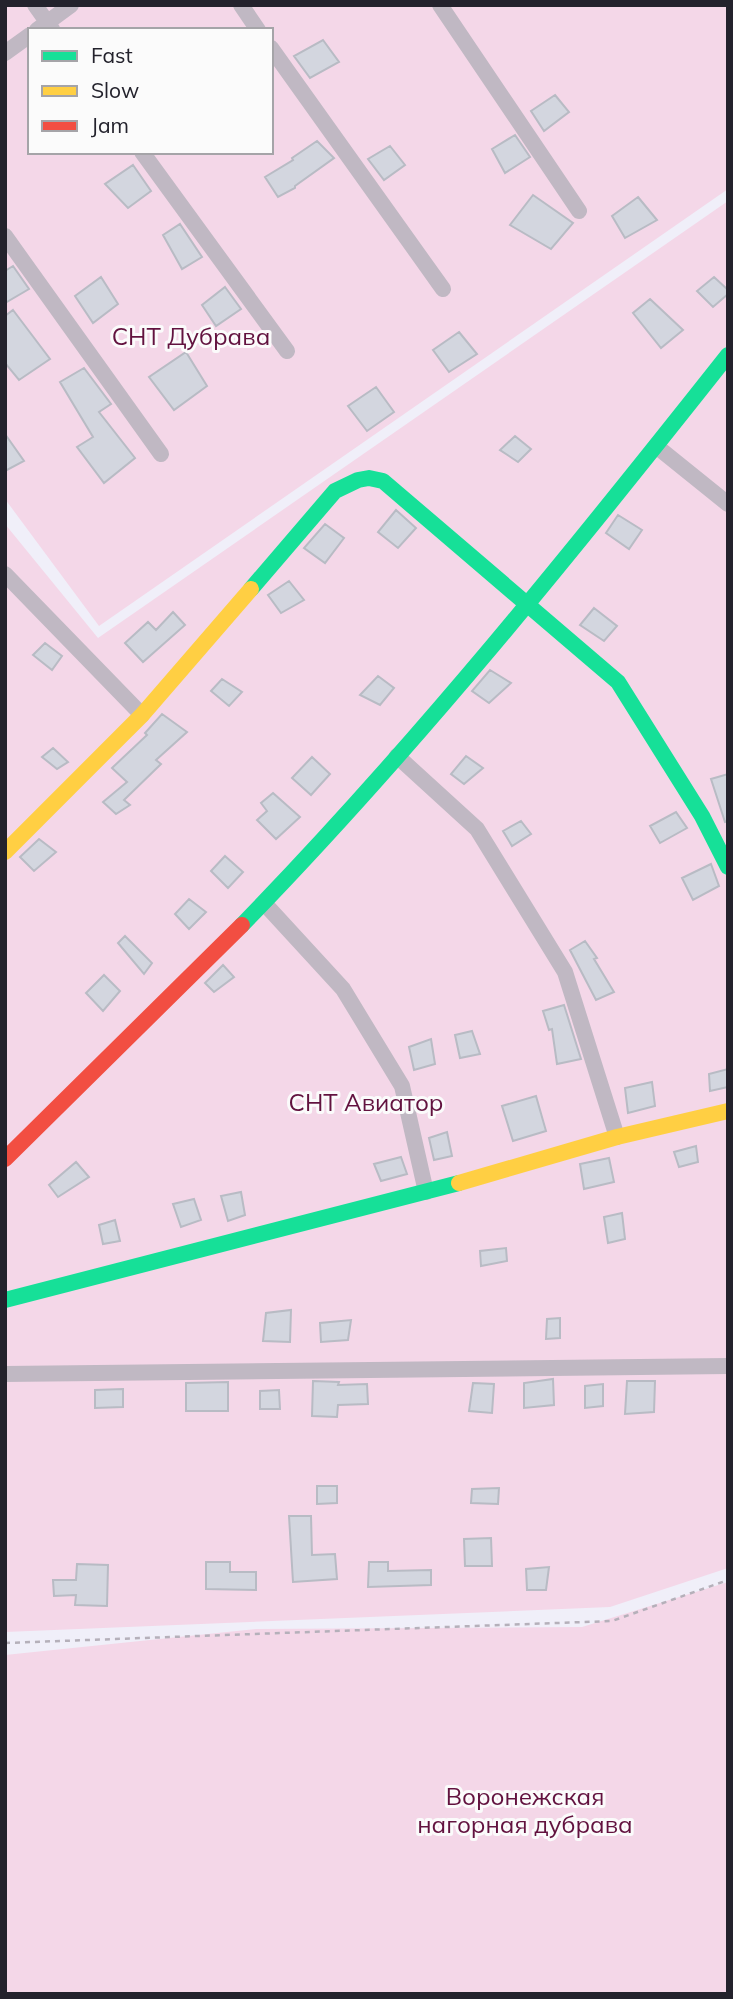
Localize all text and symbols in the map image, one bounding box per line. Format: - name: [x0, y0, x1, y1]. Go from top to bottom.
- legend: [28, 28, 273, 154]
- text: Fast: [91, 42, 133, 68]
- text: Slow: [91, 77, 139, 103]
- text: Jam: [91, 112, 129, 138]
- park label: СНТ Дубрава: [112, 321, 270, 351]
- park label: СНТ Авиатор: [289, 1087, 443, 1117]
- park label: Воронежская нагорная дубрава: [417, 1781, 633, 1839]

